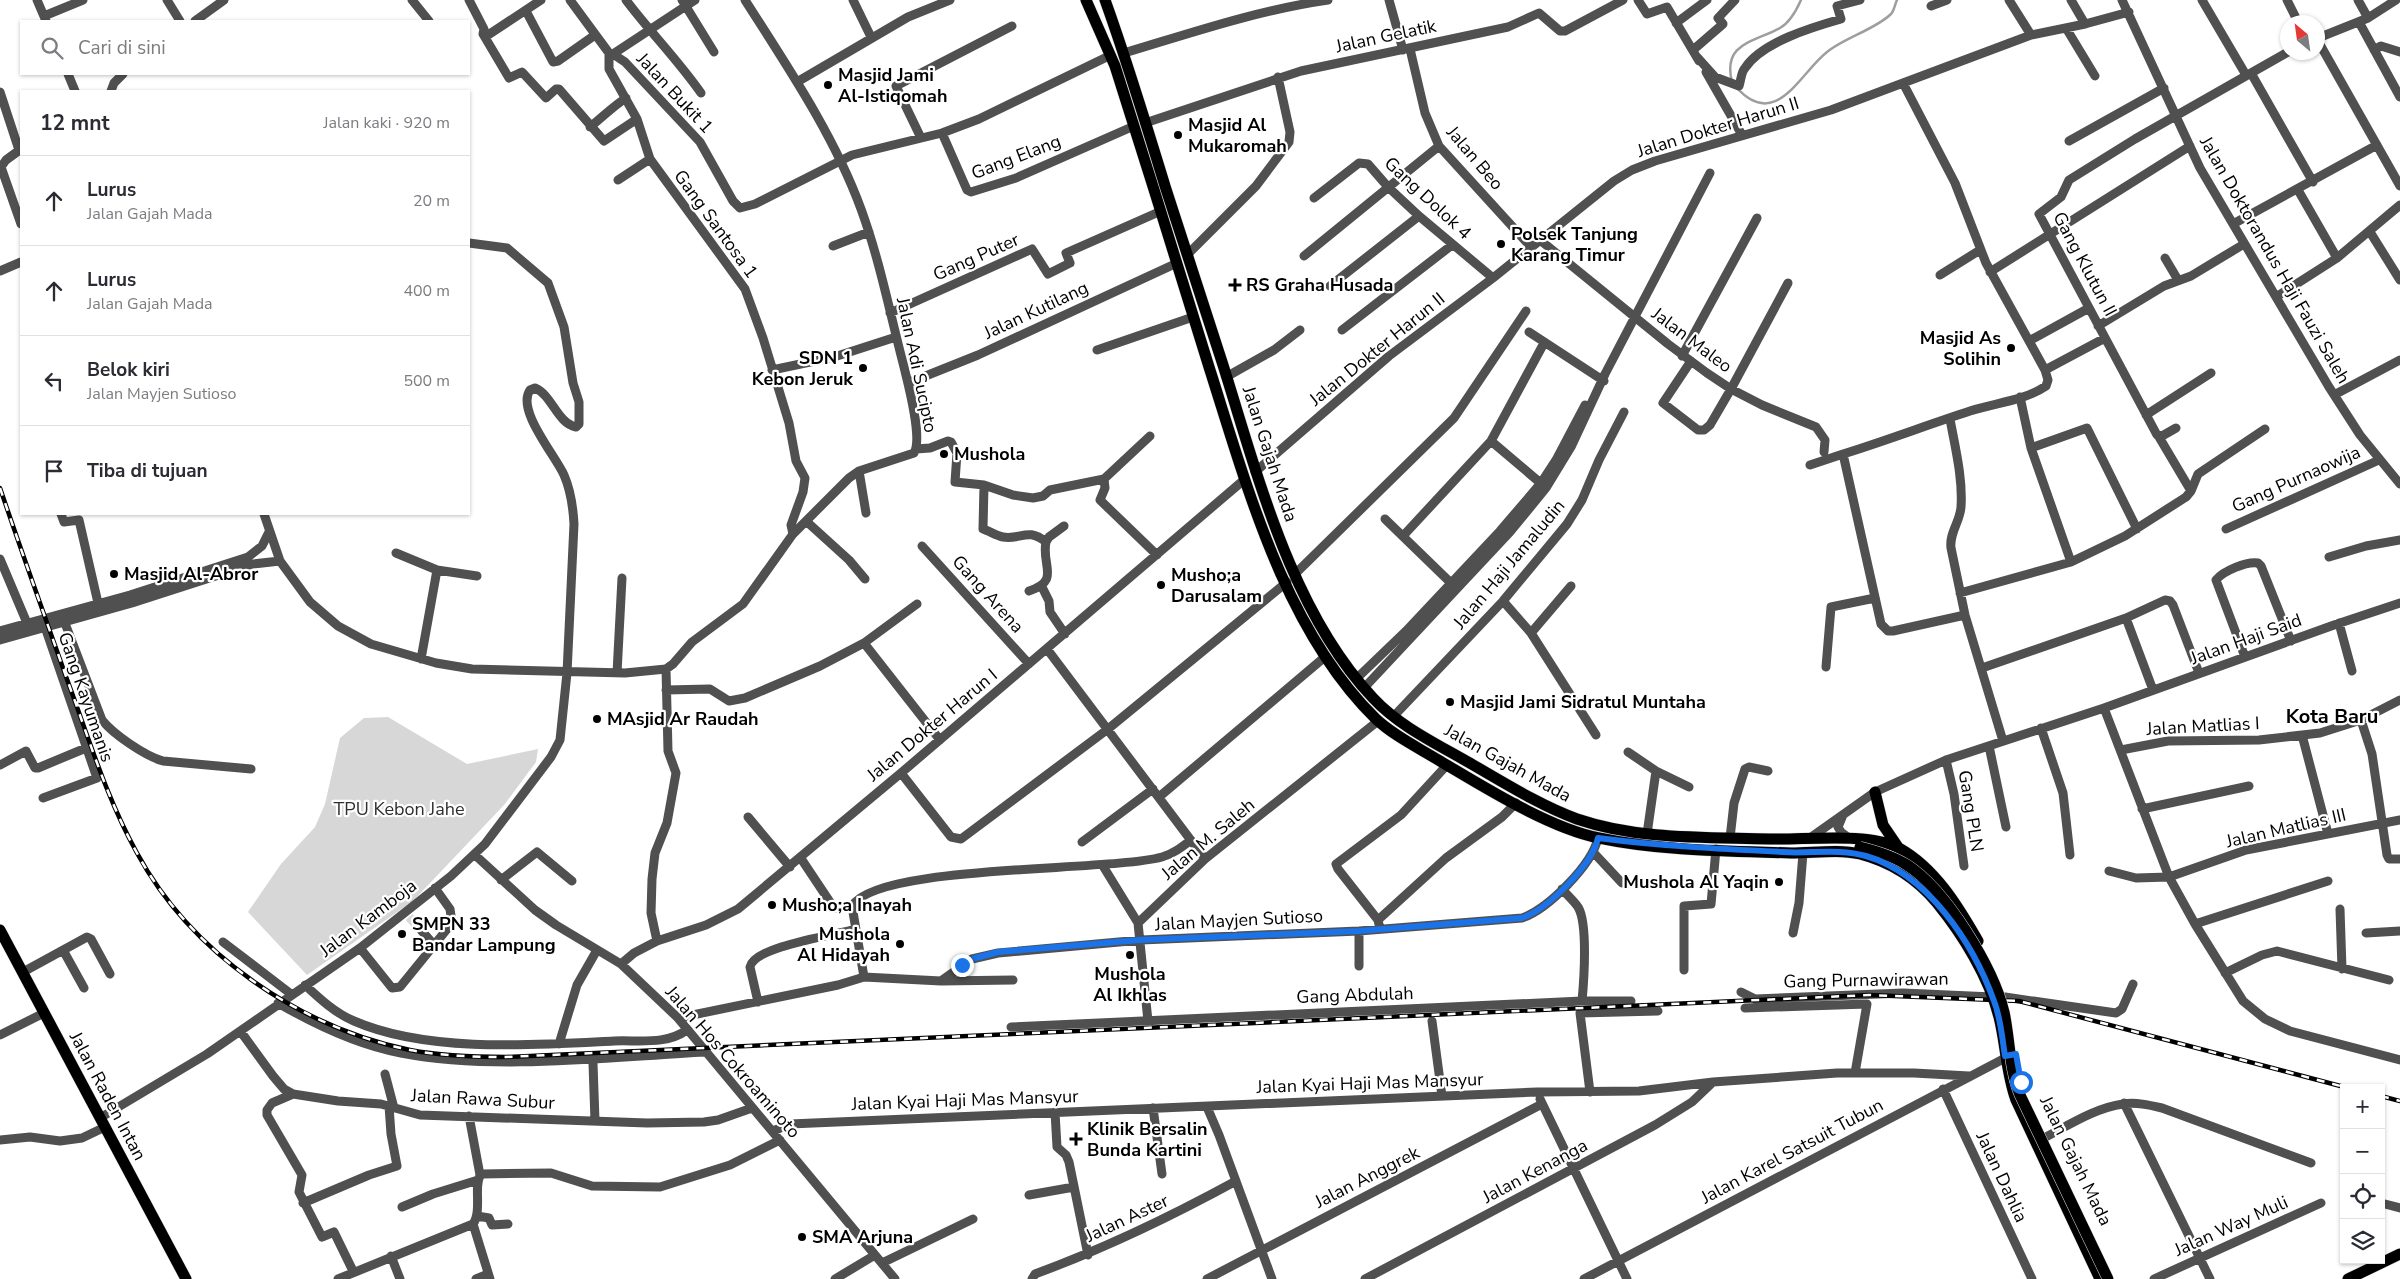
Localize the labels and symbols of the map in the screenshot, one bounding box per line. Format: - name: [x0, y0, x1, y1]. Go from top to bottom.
- street label: Jalan Gelatik: [1333, 13, 1439, 59]
- north arrow: [2280, 15, 2325, 60]
- street label: Jalan Bukit 1: [631, 47, 719, 139]
- place label: Masjid Jami Al-Istiqomah: [838, 63, 947, 108]
- marker: Masjid Jami Al-Istiqomah: [822, 79, 834, 91]
- street label: Jalan Dokter Harun II: [1633, 91, 1802, 163]
- place label: Masjid Al Mukaromah: [1188, 113, 1287, 158]
- street label: Jalan Beo: [1440, 120, 1509, 195]
- street label: Gang Elang: [968, 129, 1064, 185]
- marker: Masjid Al Mukaromah: [1172, 129, 1184, 141]
- street label: Jalan Doktorandus Haji Fauzi Saleh: [2194, 131, 2356, 388]
- street label: Gang Dolok 4: [1379, 151, 1477, 245]
- street label: Gang Santosa 1: [668, 165, 764, 283]
- street label: Gang Klutun II: [2047, 208, 2123, 320]
- place label: Polsek Tanjung Karang Timur: [1511, 222, 1638, 267]
- street label: Gang Puter: [929, 227, 1023, 287]
- marker: Polsek Tanjung Karang Timur: [1495, 238, 1507, 250]
- place label: RS Graha Husada: [1246, 273, 1393, 297]
- street label: Jalan Kutilang: [979, 275, 1092, 345]
- marker: RS Graha Husada: [1228, 278, 1242, 292]
- street label: Jalan Dokter Harun II: [1303, 287, 1450, 412]
- street label: Jalan Adi Sucipto: [891, 294, 943, 435]
- street label: Jalan Maleo: [1646, 301, 1737, 378]
- place label: Masjid As Solihin: [1920, 326, 2001, 371]
- marker: Masjid As Solihin: [2005, 342, 2017, 354]
- place label: SDN 1 Kebon Jeruk: [752, 346, 853, 391]
- marker: SDN 1 Kebon Jeruk: [857, 362, 869, 374]
- street label: Jalan Gajah Mada: [1236, 382, 1303, 525]
- street label: Gang Purnaowija: [2228, 440, 2364, 518]
- place label: Mushola: [954, 442, 1025, 466]
- marker: Mushola: [938, 448, 950, 460]
- street label: Jalan Haji Jamaludin: [1447, 494, 1570, 635]
- street label: Gang Arena: [947, 550, 1029, 638]
- place label: Masjid Al-Abror: [124, 562, 258, 586]
- place label: Musho;a Darusalam: [1171, 563, 1262, 608]
- marker: Masjid Al-Abror: [108, 568, 120, 580]
- marker: Musho;a Darusalam: [1155, 579, 1167, 591]
- street label: Jalan Haji Said: [2186, 608, 2305, 671]
- street label: Gang Kayumanis: [53, 629, 119, 765]
- street label: Jalan Dokter Harun I: [861, 663, 1002, 787]
- place label: Masjid Jami Sidratul Muntaha: [1460, 690, 1706, 714]
- marker: Masjid Jami Sidratul Muntaha: [1444, 696, 1456, 708]
- district label: Kota Baru: [2286, 703, 2378, 730]
- place label: MAsjid Ar Raudah: [607, 707, 759, 731]
- street label: Jalan Matlias I: [2145, 711, 2260, 741]
- marker: MAsjid Ar Raudah: [591, 713, 603, 725]
- street label: Jalan Gajah Mada: [1440, 718, 1576, 808]
- street label: Gang PLN: [1953, 768, 1989, 854]
- street label: Jalan M. Saleh: [1156, 793, 1260, 886]
- park label: TPU Kebon Jahe: [333, 797, 465, 821]
- street label: Jalan Matlias III: [2223, 803, 2348, 854]
- place label: Mushola Al Yaqin: [1623, 870, 1769, 894]
- street label: Jalan Kamboja: [314, 874, 421, 963]
- marker: Mushola Al Yaqin: [1773, 876, 1785, 888]
- place label: Musho;a Inayah: [782, 893, 912, 917]
- marker: Musho;a Inayah: [766, 899, 778, 911]
- street label: Jalan Mayjen Sutioso: [1153, 904, 1324, 936]
- place label: SMPN 33 Bandar Lampung: [412, 912, 556, 957]
- place label: Mushola Al Hidayah: [797, 922, 890, 967]
- marker: SMPN 33 Bandar Lampung: [396, 928, 408, 940]
- marker: Mushola Al Hidayah: [894, 938, 906, 950]
- marker: Mushola Al Ikhlas: [1124, 949, 1136, 961]
- route end: [951, 954, 974, 977]
- place label: Mushola Al Ikhlas: [1093, 962, 1167, 1007]
- street label: Gang Purnawirawan: [1783, 967, 1949, 993]
- street label: Jalan Hos Cokroaminoto: [660, 980, 806, 1143]
- street label: Gang Abdulah: [1296, 981, 1414, 1009]
- street label: Jalan Raden Intan: [63, 1027, 152, 1165]
- street label: Jalan Kyai Haji Mas Mansyur: [1255, 1067, 1484, 1099]
- route start: [2010, 1071, 2033, 1094]
- street label: Jalan Rawa Subur: [410, 1083, 556, 1115]
- street label: Jalan Kyai Haji Mas Mansyur: [850, 1084, 1079, 1116]
- street label: Jalan Gajah Mada: [2034, 1091, 2118, 1230]
- street label: Jalan Karel Satsuit Tubun: [1696, 1093, 1887, 1210]
- place label: Klinik Bersalin Bunda Kartini: [1087, 1117, 1208, 1162]
- street label: Jalan Dahlia: [1970, 1127, 2033, 1226]
- marker: Klinik Bersalin Bunda Kartini: [1069, 1132, 1083, 1146]
- street label: Jalan Kenanga: [1477, 1133, 1592, 1209]
- street label: Jalan Anggrek: [1310, 1140, 1424, 1214]
- street label: Jalan Aster: [1081, 1188, 1173, 1248]
- street label: Jalan Way Muli: [2169, 1190, 2292, 1262]
- place label: SMA Arjuna: [812, 1225, 913, 1249]
- marker: SMA Arjuna: [796, 1231, 808, 1243]

